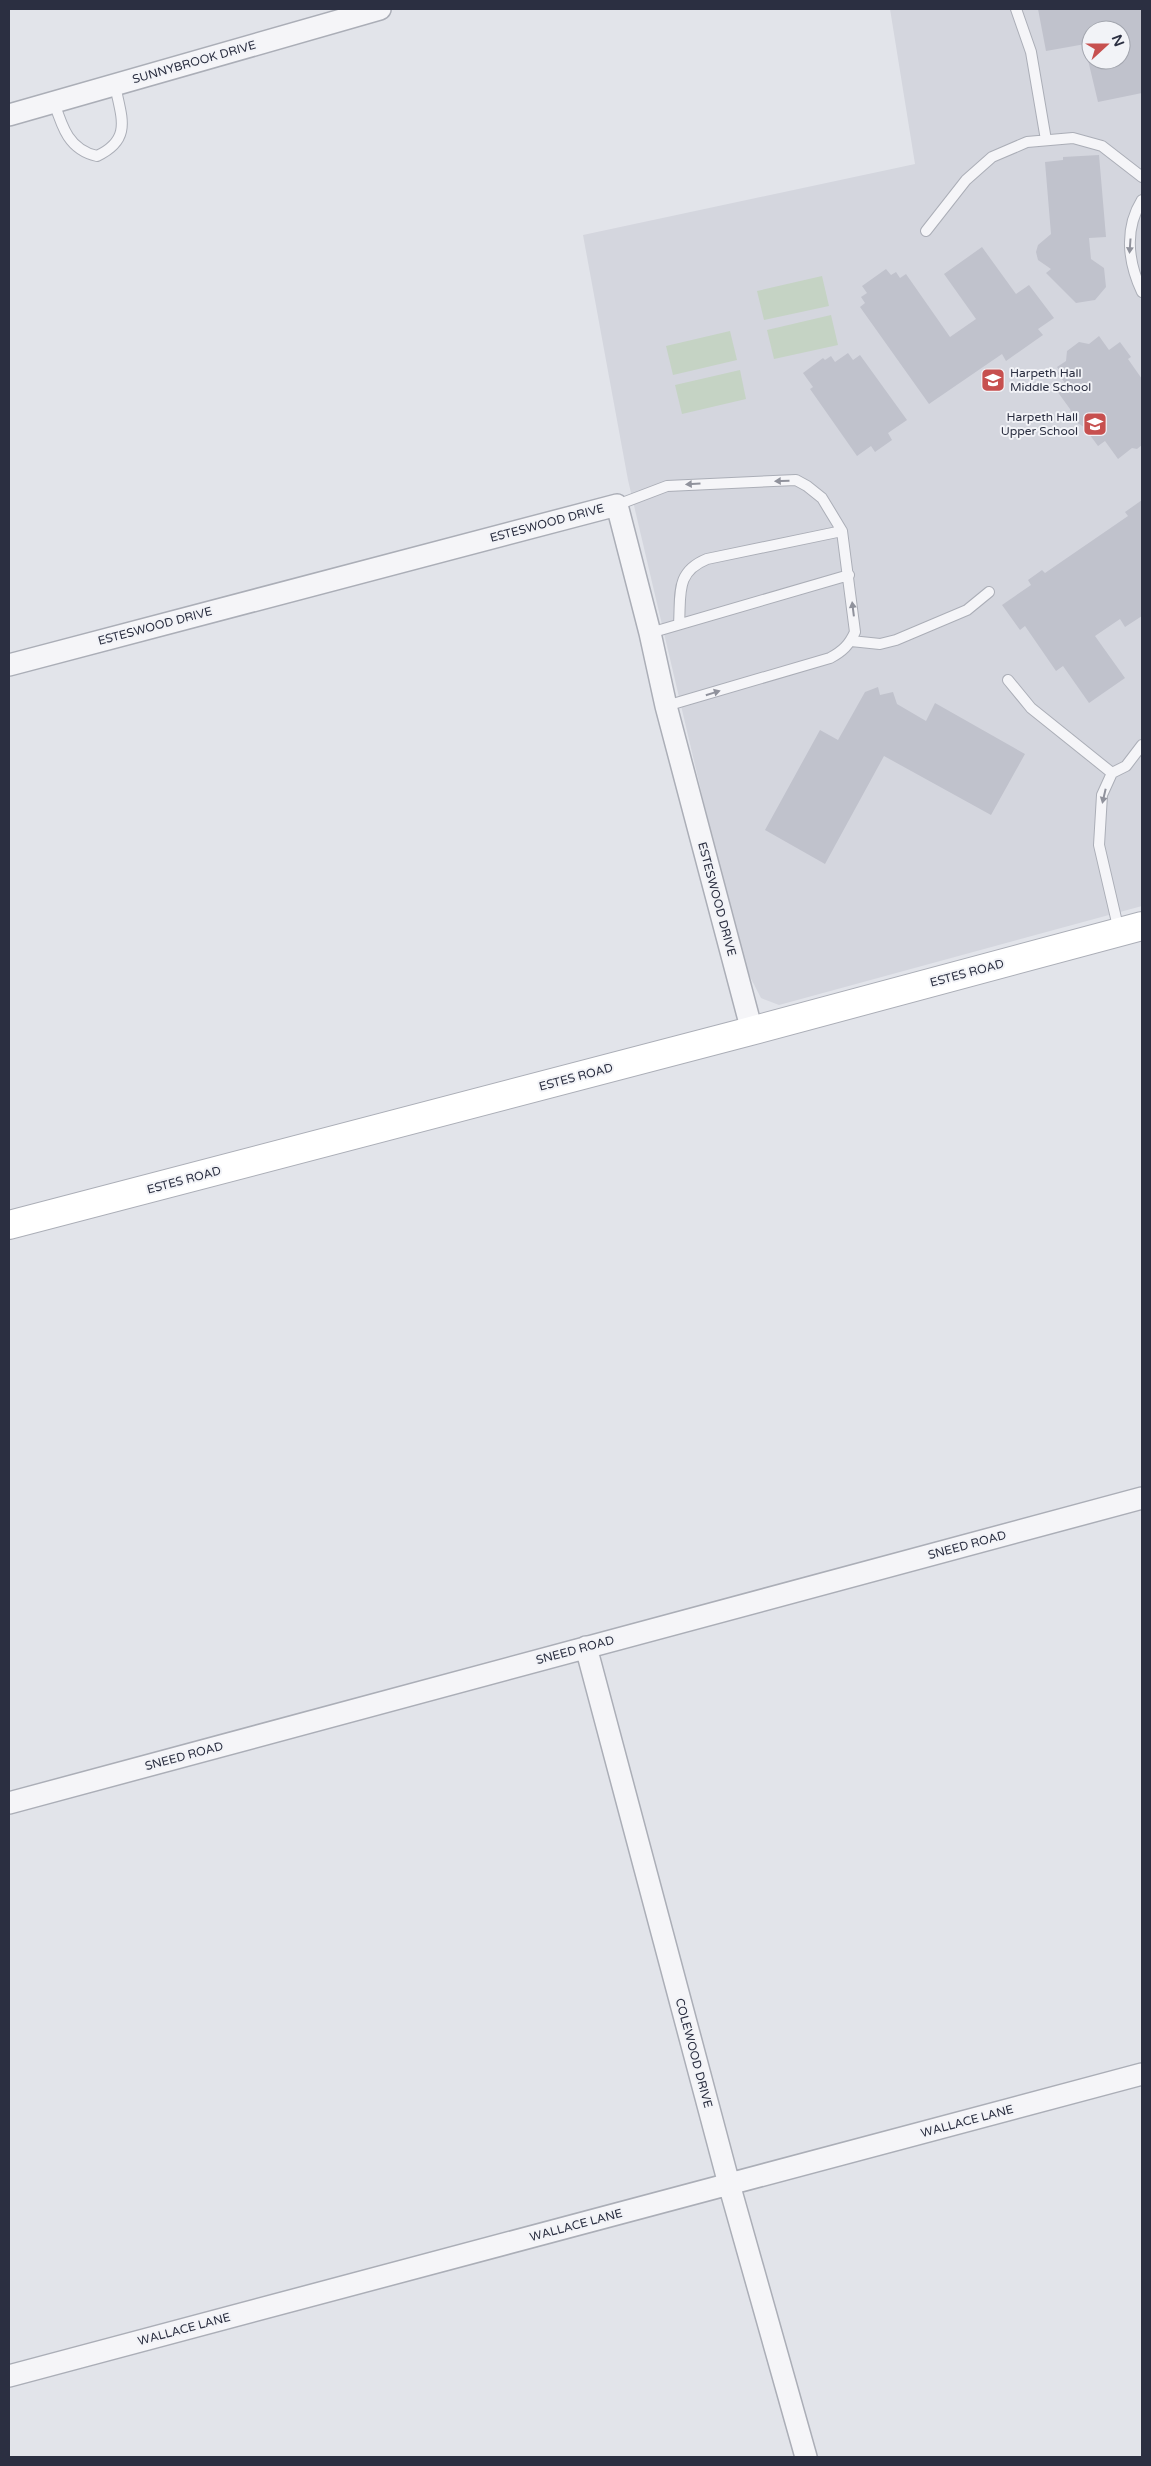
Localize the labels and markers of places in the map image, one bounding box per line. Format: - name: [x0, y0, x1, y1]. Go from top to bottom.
- place label: Harpeth Hall Middle School: [1010, 366, 1091, 394]
- school or university icon: Harpeth Hall Middle School: [980, 367, 1006, 393]
- place label: Harpeth Hall Upper School: [1001, 410, 1078, 438]
- school or university icon: Harpeth Hall Upper School: [1082, 411, 1108, 437]

